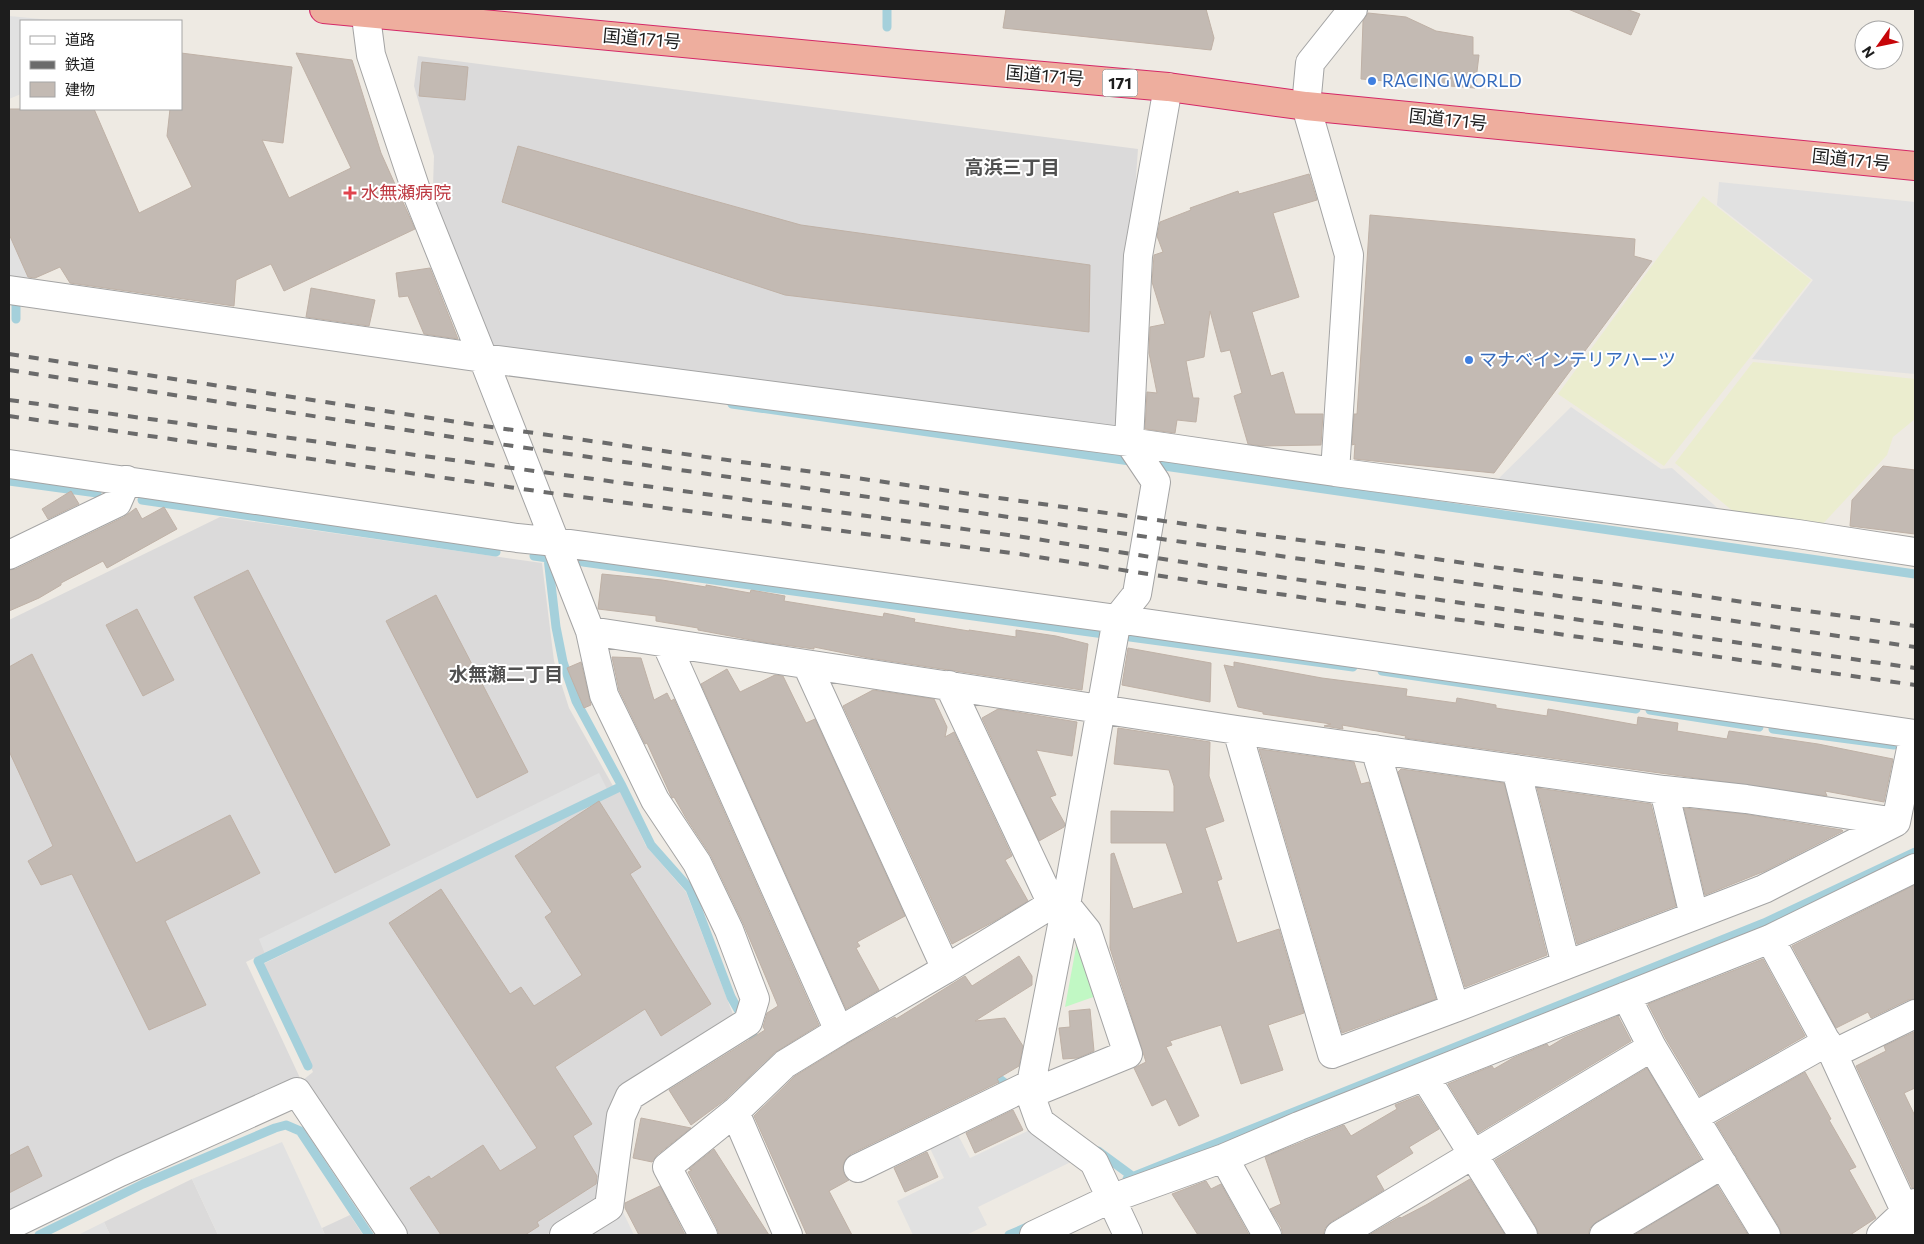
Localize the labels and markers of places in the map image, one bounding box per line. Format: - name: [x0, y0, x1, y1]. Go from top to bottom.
- place label: RACING WORLD: [1382, 69, 1522, 91]
- marker: RACING WORLD: [1366, 75, 1378, 87]
- place label: 水無瀬病院: [361, 181, 451, 203]
- marker: 水無瀬病院: [343, 186, 357, 200]
- place label: マナベインテリアハーツ: [1479, 348, 1676, 370]
- marker: マナベインテリアハーツ: [1463, 354, 1475, 366]

